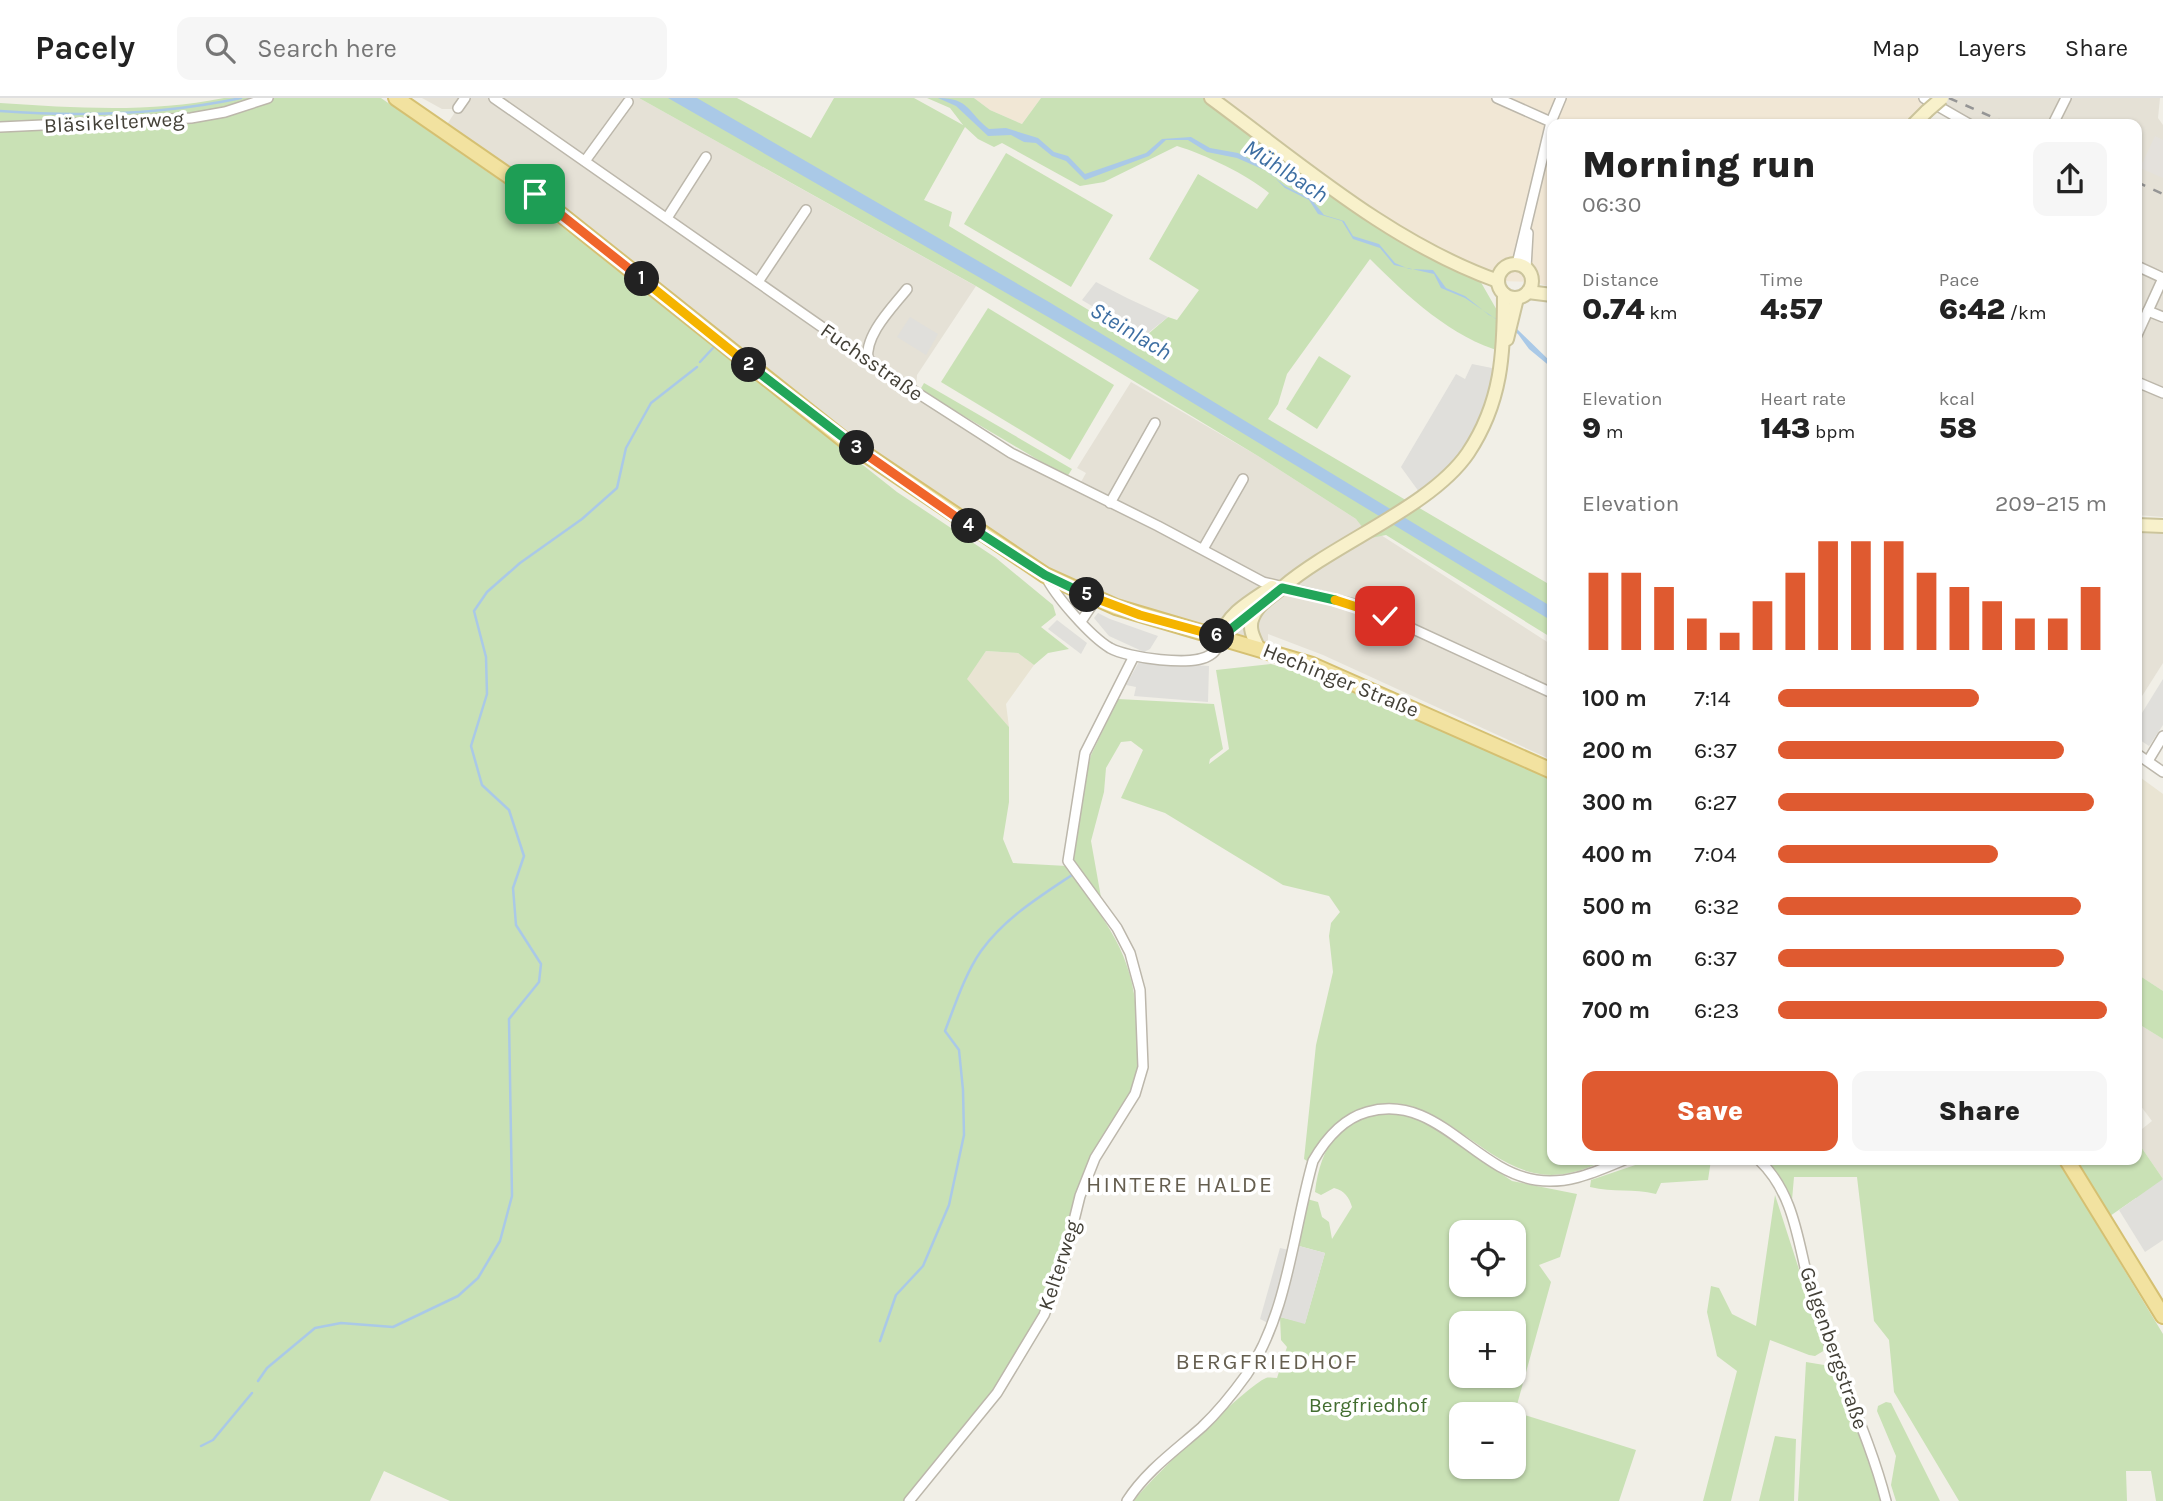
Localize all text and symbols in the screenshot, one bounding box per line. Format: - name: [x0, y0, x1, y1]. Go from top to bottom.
- search box: [177, 17, 667, 80]
- text: Pacely: [35, 29, 135, 67]
- icon: search: [201, 29, 239, 67]
- text: Search here: [257, 33, 397, 64]
- text: Map: [1872, 34, 1920, 62]
- text: Layers: [1958, 34, 2027, 62]
- text: Share: [2065, 34, 2128, 62]
- street label: Bläsikelterweg: [43, 106, 185, 138]
- water label: Mühlbach: [1239, 134, 1333, 208]
- text: Morning run: [1582, 142, 1816, 187]
- button: share: [2033, 142, 2107, 216]
- pin: [505, 164, 565, 224]
- icon: arrive: [516, 175, 554, 213]
- text: 06:30: [1582, 191, 1641, 218]
- pin: 1: [624, 262, 660, 296]
- text: 1: [638, 267, 645, 289]
- text: Distance: [1582, 269, 1659, 291]
- text: Time: [1760, 269, 1803, 291]
- text: Pace: [1939, 269, 1979, 291]
- text: 0.74: [1582, 291, 1645, 327]
- text: 4:57: [1760, 291, 1822, 327]
- text: 6:42: [1939, 291, 2005, 327]
- water label: Steinlach: [1085, 296, 1177, 366]
- text: km: [1645, 302, 1678, 324]
- text: /km: [2005, 302, 2046, 324]
- street label: Fuchsstraße: [816, 318, 928, 406]
- pin: 2: [732, 348, 766, 382]
- text: 2: [743, 353, 754, 375]
- text: Elevation: [1582, 388, 1662, 410]
- text: Heart rate: [1760, 388, 1846, 410]
- text: kcal: [1939, 388, 1975, 410]
- text: 9: [1582, 410, 1601, 446]
- text: 143: [1760, 410, 1811, 446]
- text: 58: [1939, 410, 1977, 446]
- text: m: [1601, 421, 1624, 443]
- text: bpm: [1811, 421, 1855, 443]
- pin: 3: [840, 430, 874, 466]
- text: 3: [851, 436, 862, 458]
- text: Elevation: [1582, 490, 1679, 517]
- text: 209–215 m: [1995, 490, 2107, 517]
- pin: 4: [951, 508, 986, 544]
- text: 4: [963, 514, 974, 536]
- pin: 5: [1070, 578, 1104, 612]
- text: 5: [1081, 583, 1092, 605]
- pin: [1355, 586, 1415, 646]
- icon: check: [1366, 597, 1404, 635]
- pin: 6: [1200, 618, 1234, 654]
- text: 6: [1211, 624, 1222, 646]
- street label: Hechinger Straße: [1260, 638, 1422, 722]
- text: 100 m: [1582, 685, 1647, 712]
- text: 7:14: [1694, 685, 1731, 712]
- text: 200 m: [1582, 737, 1653, 764]
- text: 6:37: [1694, 737, 1737, 764]
- text: 300 m: [1582, 789, 1653, 816]
- text: 6:27: [1694, 789, 1737, 816]
- text: 400 m: [1582, 841, 1652, 868]
- text: 7:04: [1694, 841, 1737, 868]
- text: 500 m: [1582, 893, 1652, 920]
- text: 6:32: [1694, 893, 1739, 920]
- text: 600 m: [1582, 945, 1653, 972]
- text: 6:37: [1694, 945, 1737, 972]
- text: 700 m: [1582, 997, 1650, 1024]
- text: 6:23: [1694, 997, 1739, 1024]
- button: Save: [1582, 1071, 1838, 1151]
- button: Share: [1852, 1071, 2107, 1151]
- district label: HINTERE HALDE: [1086, 1171, 1274, 1198]
- street label: Kelterweg: [1033, 1217, 1085, 1313]
- map controls: [1449, 1220, 1526, 1479]
- button: locate: [1449, 1220, 1526, 1297]
- street label: Galgenbergstraße: [1795, 1264, 1873, 1432]
- button: +: [1449, 1311, 1526, 1388]
- district label: BERGFRIEDHOF: [1175, 1348, 1359, 1375]
- park label: Bergfriedhof: [1309, 1393, 1428, 1417]
- button: −: [1449, 1402, 1526, 1479]

